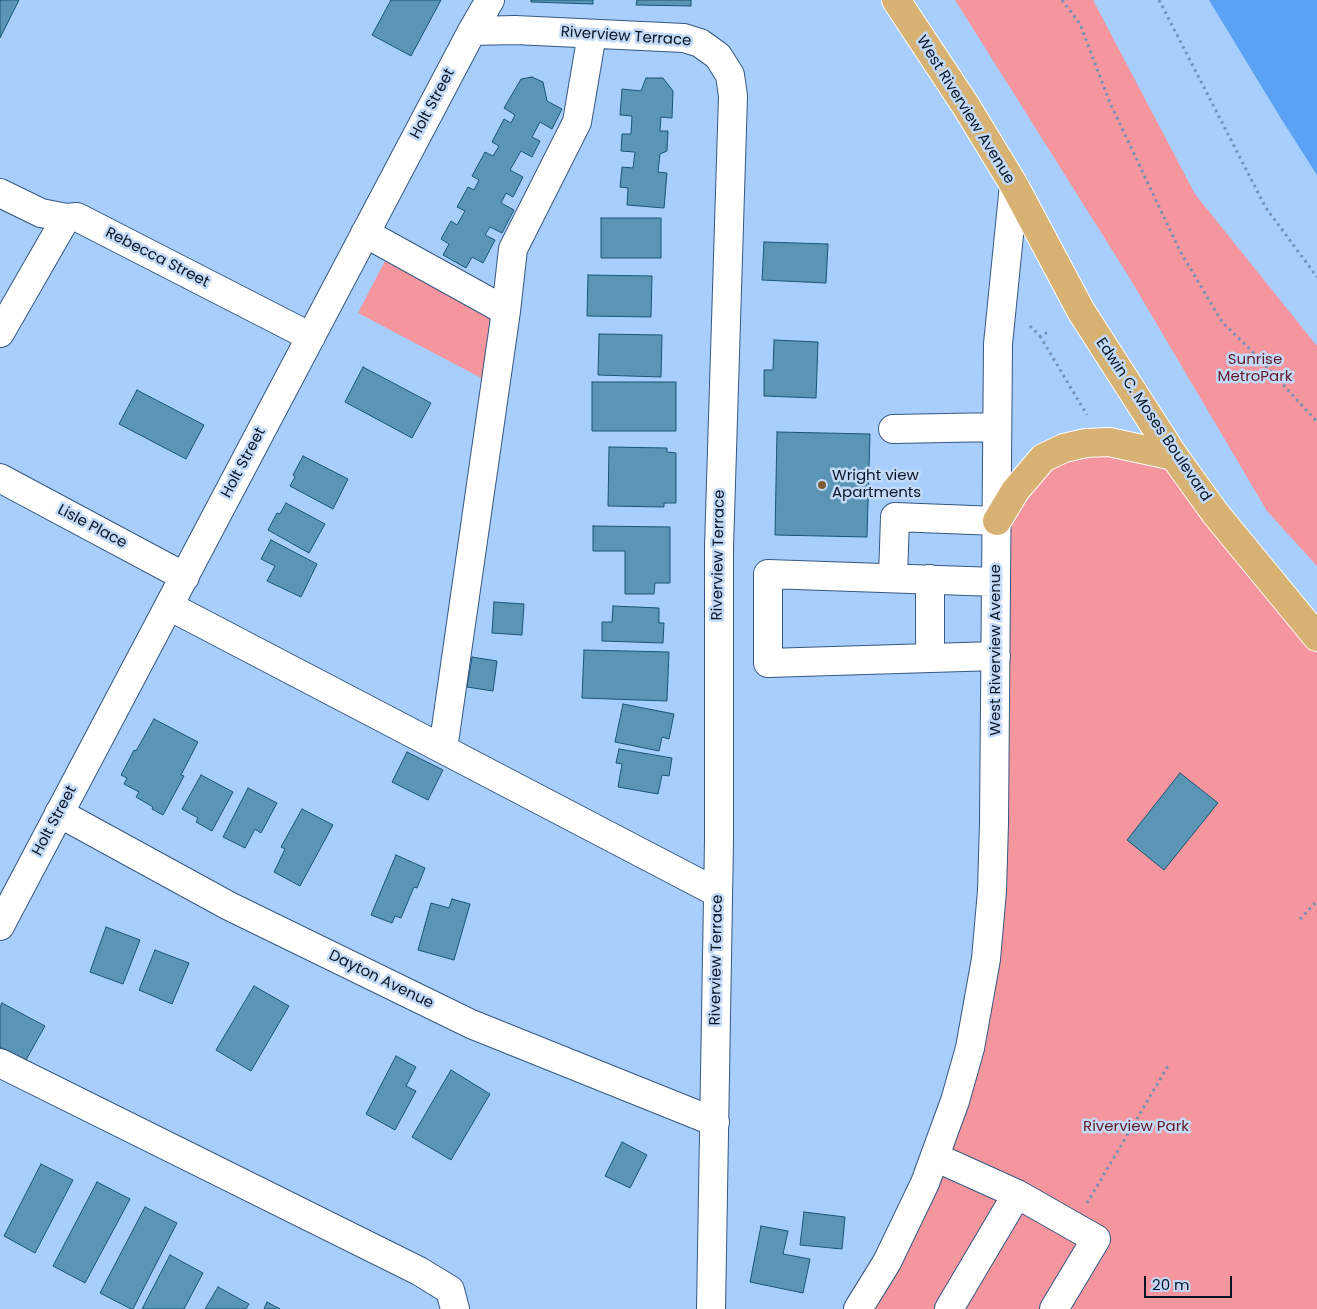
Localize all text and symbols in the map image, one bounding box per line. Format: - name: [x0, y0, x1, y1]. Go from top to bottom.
- street label: Riverview Terrace: [560, 23, 692, 51]
- street label: West Riverview Avenue: [912, 33, 1018, 187]
- street label: Holt Street: [407, 66, 459, 142]
- street label: Rebecca Street: [102, 224, 212, 292]
- street label: Edwin C. Moses Boulevard: [1091, 335, 1215, 505]
- park label: Sunrise MetroPark: [1217, 351, 1293, 386]
- street label: Holt Street: [218, 425, 270, 501]
- place label: Wright view Apartments: [832, 467, 921, 502]
- marker: Wright view Apartments: [816, 479, 828, 491]
- street label: Riverview Terrace: [709, 489, 729, 621]
- street label: Lisle Place: [54, 501, 130, 553]
- street label: West Riverview Avenue: [987, 564, 1005, 736]
- street label: Holt Street: [29, 783, 81, 859]
- street label: Riverview Terrace: [707, 894, 727, 1026]
- street label: Dayton Avenue: [326, 947, 436, 1013]
- park label: Riverview Park: [1083, 1118, 1189, 1136]
- scale bar: [1147, 1266, 1234, 1298]
- text: 20 m: [1152, 1274, 1190, 1295]

